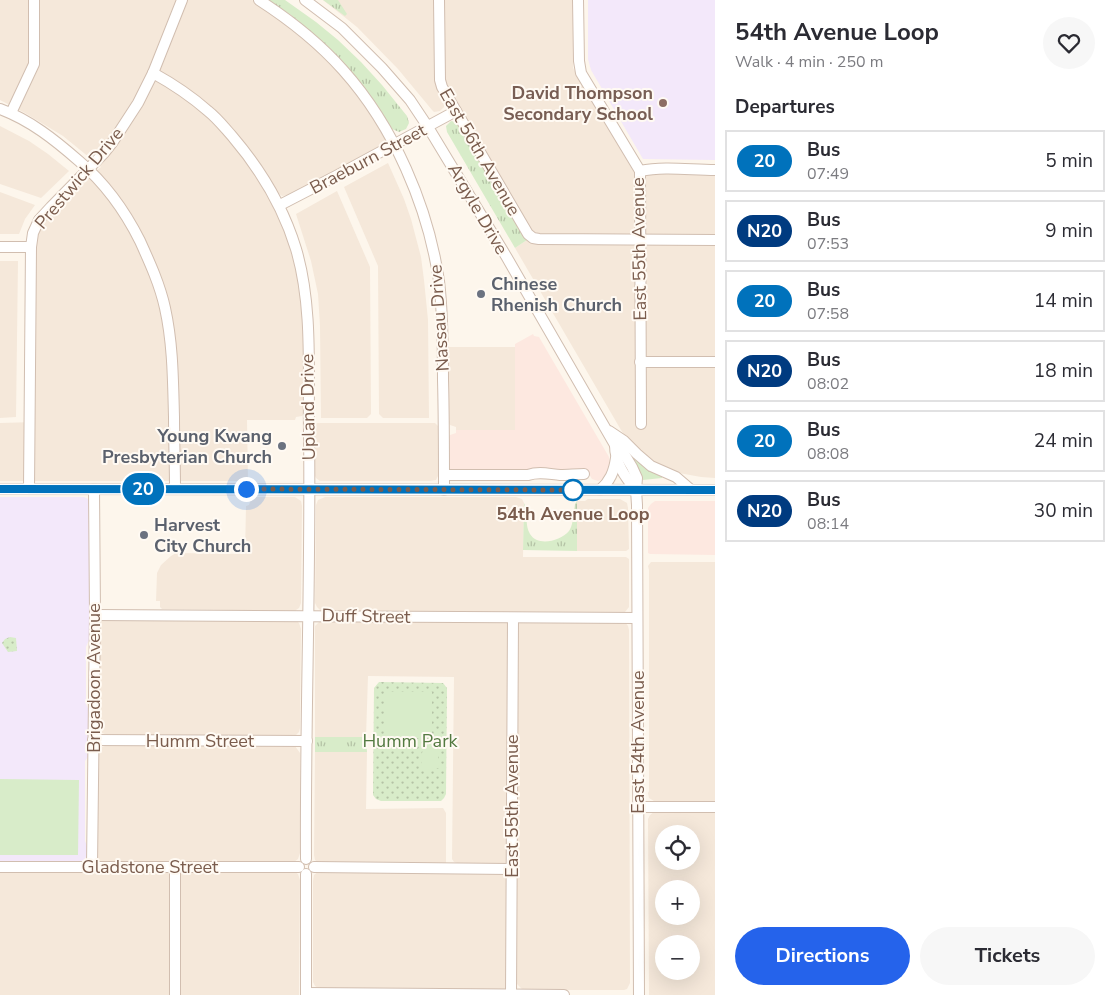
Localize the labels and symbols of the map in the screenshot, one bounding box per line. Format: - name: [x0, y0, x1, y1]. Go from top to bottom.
- place label: David Thompson Secondary School: [503, 81, 653, 126]
- street label: East 56th Avenue: [434, 84, 526, 220]
- marker: David Thompson Secondary School: [657, 97, 669, 109]
- street label: Braeburn Street: [306, 118, 431, 200]
- street label: Prestwick Drive: [29, 122, 129, 234]
- street label: Argyle Drive: [442, 159, 514, 259]
- street label: East 55th Avenue: [626, 177, 652, 321]
- street label: Nassau Drive: [423, 264, 455, 372]
- place label: Chinese Rhenish Church: [491, 272, 622, 317]
- marker: Chinese Rhenish Church: [475, 288, 487, 300]
- street label: Upland Drive: [295, 354, 321, 460]
- place label: Young Kwang Presbyterian Church: [102, 424, 272, 469]
- marker: Young Kwang Presbyterian Church: [276, 440, 288, 452]
- line badge: 20: [120, 473, 166, 505]
- your location: [234, 477, 259, 502]
- marker: 54th Avenue Loop: [562, 479, 584, 501]
- place label: 54th Avenue Loop: [497, 502, 650, 526]
- place label: Harvest City Church: [154, 513, 251, 558]
- marker: Harvest City Church: [138, 529, 150, 541]
- street label: Brigadoon Avenue: [82, 603, 106, 753]
- street label: Duff Street: [321, 603, 411, 629]
- street label: East 54th Avenue: [626, 670, 650, 814]
- street label: Humm Street: [146, 729, 255, 753]
- park label: Humm Park: [362, 729, 459, 753]
- street label: East 55th Avenue: [500, 734, 524, 878]
- street label: Gladstone Street: [82, 855, 219, 879]

